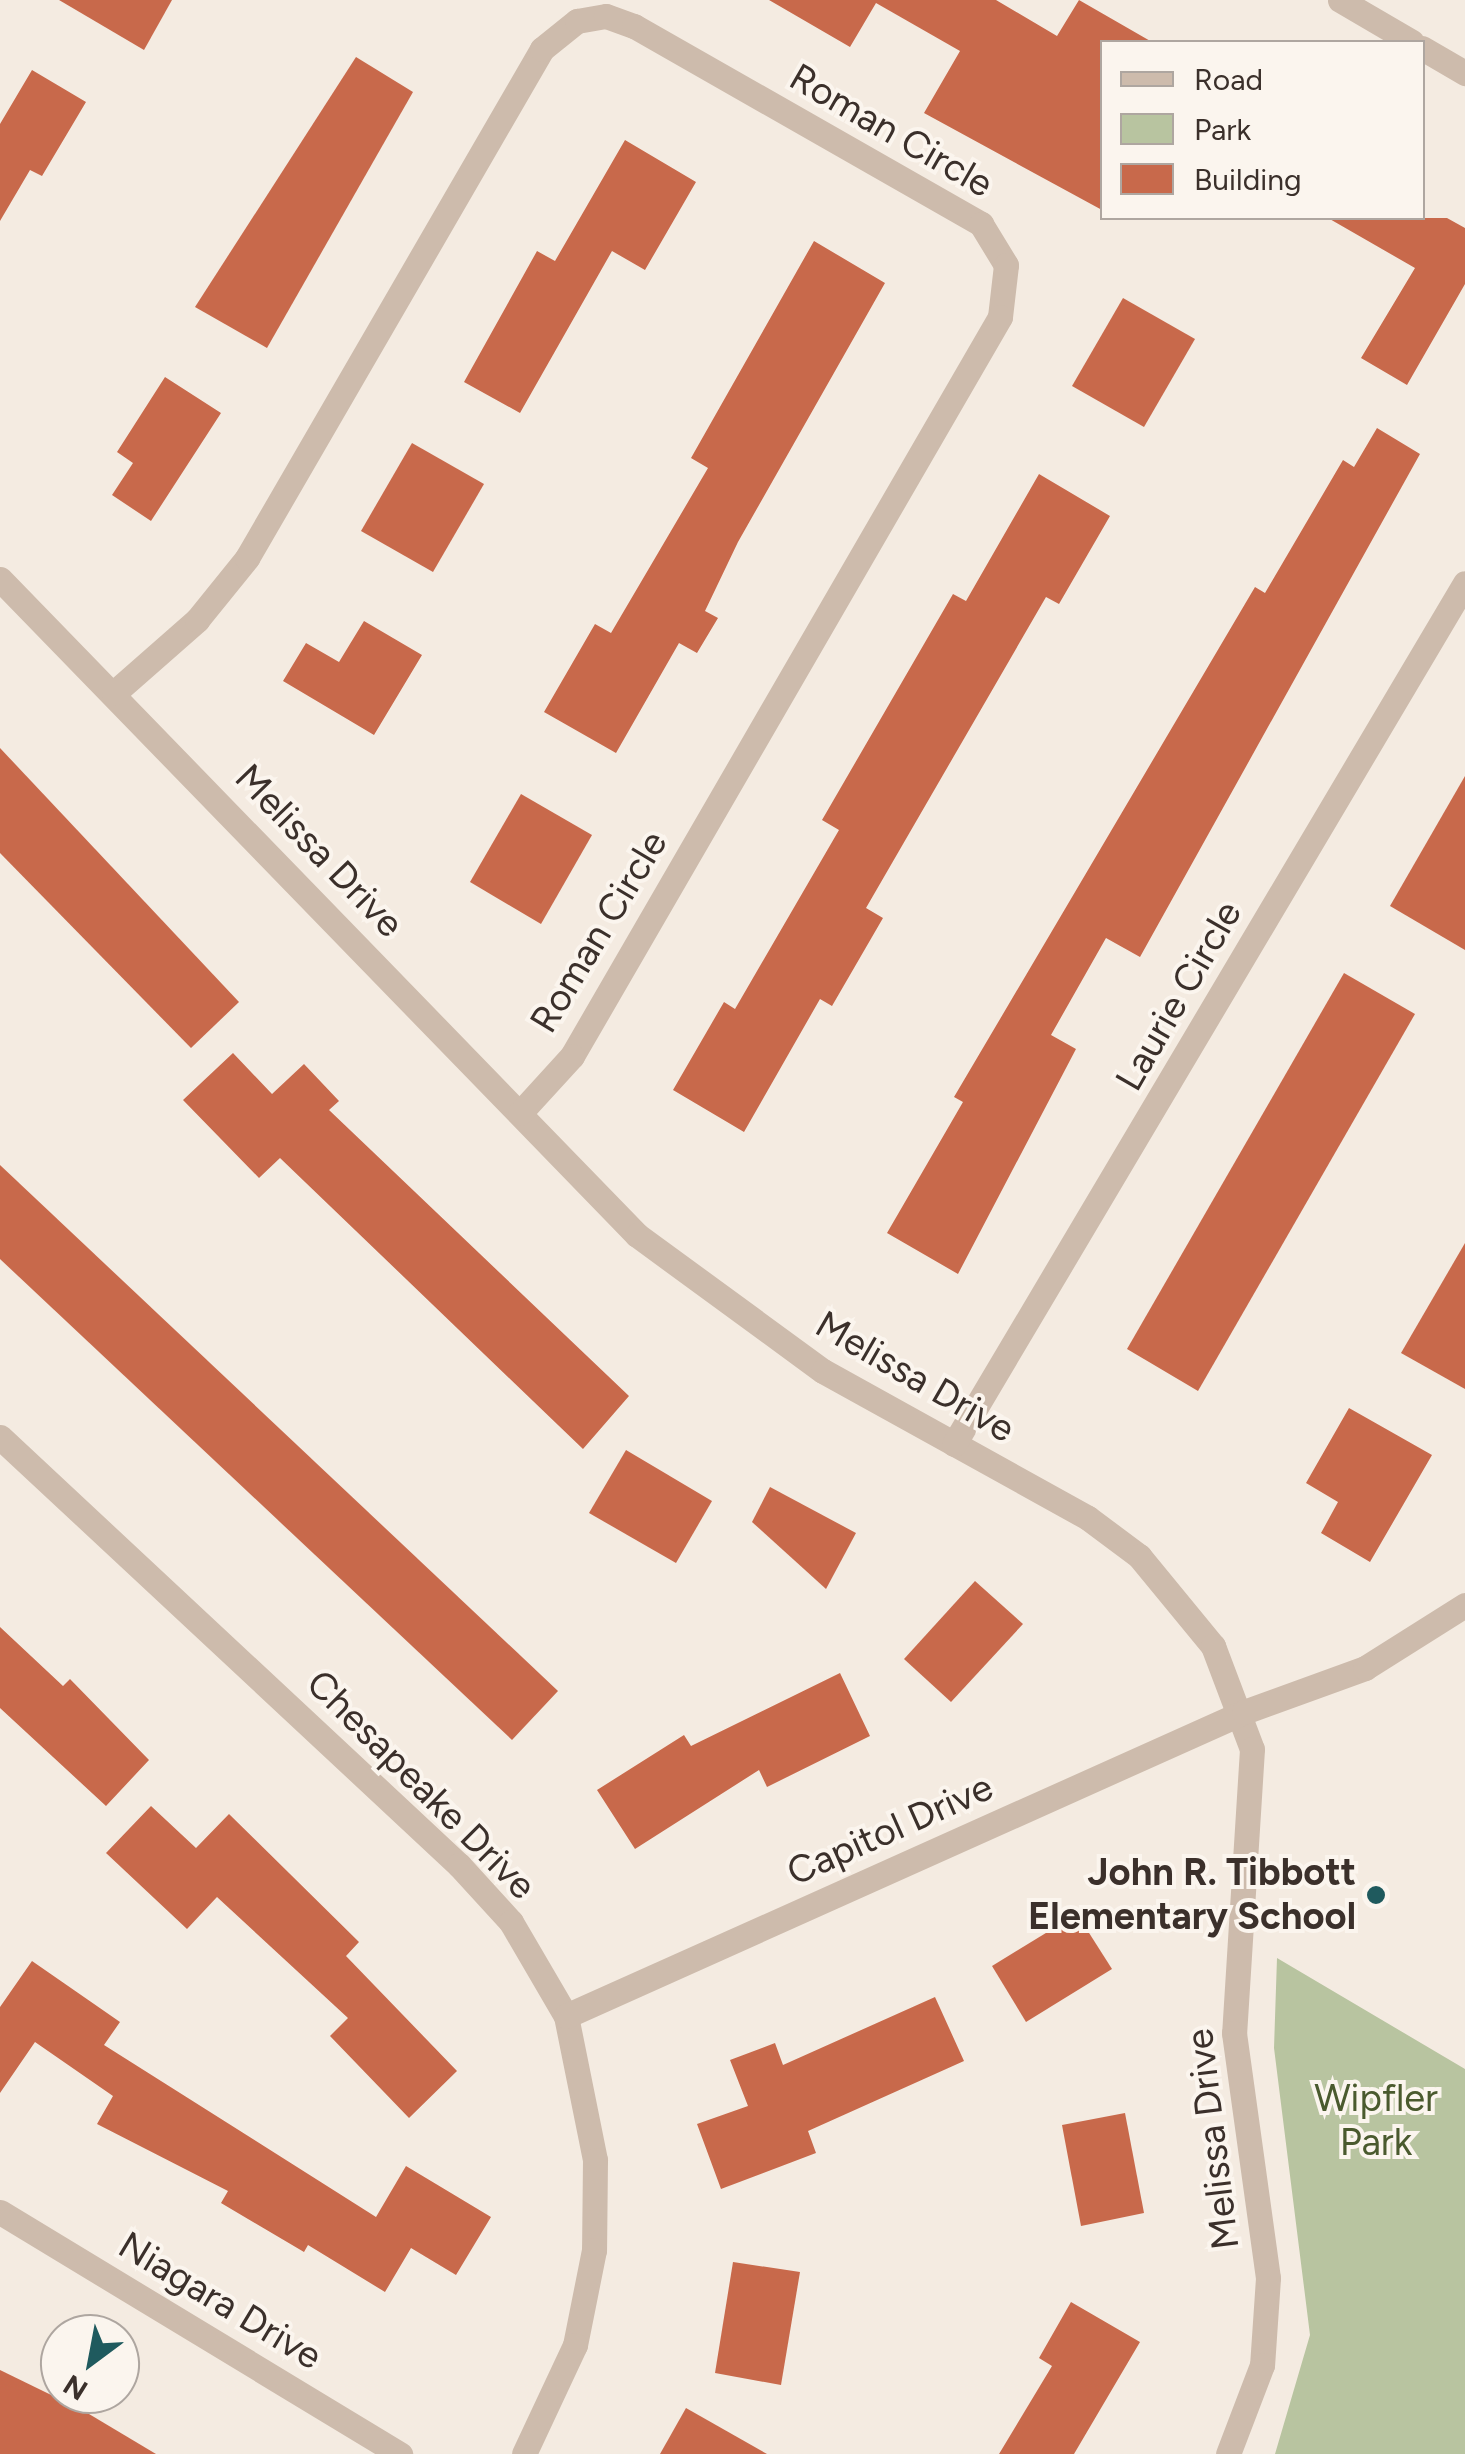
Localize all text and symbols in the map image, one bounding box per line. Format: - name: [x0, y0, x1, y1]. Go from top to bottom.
- legend: [1100, 40, 1425, 220]
- street label: Roman Circle: [781, 55, 1001, 207]
- text: Road: [1194, 61, 1263, 98]
- text: Park: [1194, 111, 1251, 148]
- text: Building: [1194, 161, 1302, 198]
- street label: Melissa Drive: [225, 755, 413, 947]
- street label: Roman Circle: [521, 823, 677, 1041]
- street label: Laurie Circle: [1107, 893, 1251, 1099]
- street label: Melissa Drive: [807, 1302, 1023, 1452]
- street label: Chesapeake Drive: [297, 1661, 545, 1909]
- street label: Capitol Drive: [780, 1764, 1000, 1896]
- place label: John R. Tibbott Elementary School: [1028, 1850, 1356, 1940]
- marker: John R. Tibbott Elementary School: [1365, 1884, 1387, 1906]
- street label: Melissa Drive: [1177, 2026, 1249, 2252]
- park label: Wipfler Park: [1314, 2076, 1438, 2166]
- street label: Niagara Drive: [110, 2223, 330, 2379]
- north arrow: [40, 2314, 140, 2414]
- text: N: [57, 2368, 93, 2408]

